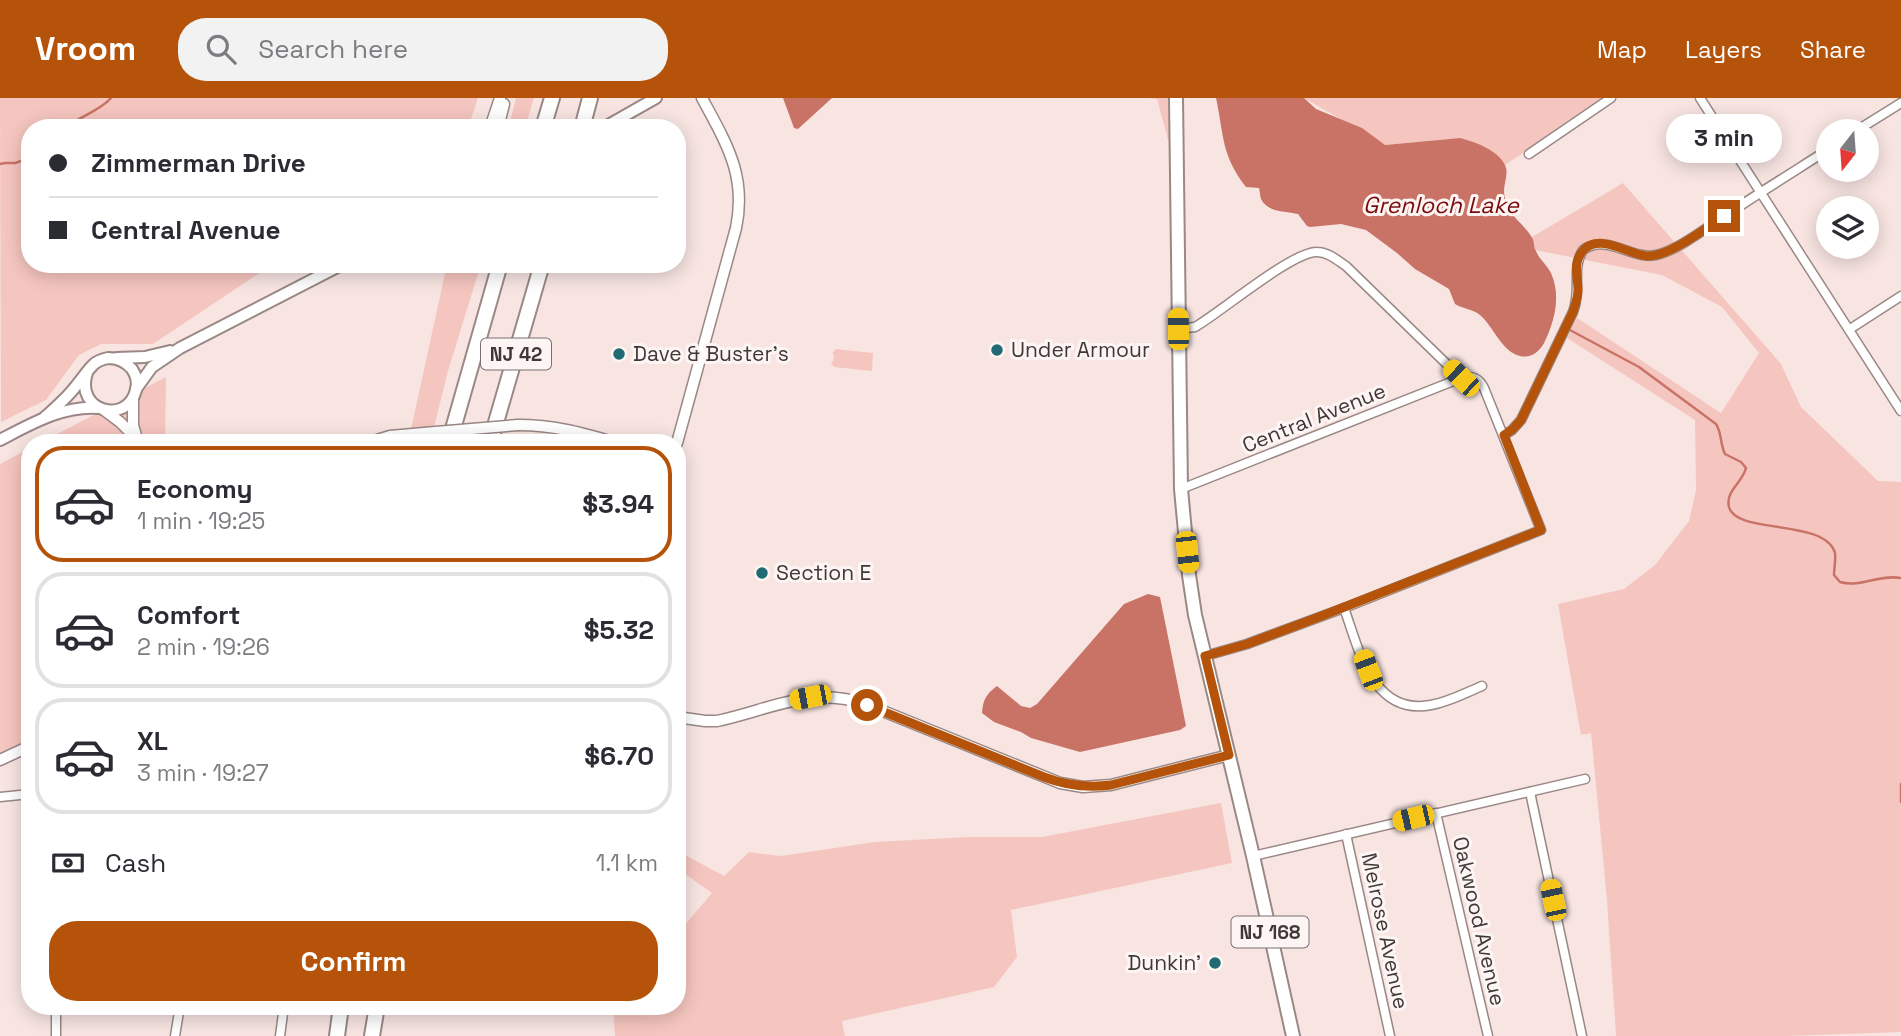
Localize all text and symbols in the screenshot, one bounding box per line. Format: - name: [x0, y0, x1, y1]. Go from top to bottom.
- search box: [178, 18, 668, 81]
- text: Vroom: [35, 28, 136, 70]
- icon: search: [202, 30, 240, 68]
- text: Search here: [258, 32, 408, 66]
- text: Map: [1597, 34, 1647, 65]
- text: Layers: [1685, 34, 1762, 65]
- text: Share: [1800, 34, 1866, 65]
- callout: 3 min: [1666, 115, 1782, 164]
- north arrow: [1816, 119, 1880, 182]
- map controls: [1816, 119, 1879, 259]
- text: 3 min: [1694, 123, 1754, 153]
- text: Zimmerman Drive: [91, 146, 306, 180]
- water label: Grenloch Lake: [1363, 190, 1520, 220]
- button: layers: [1816, 196, 1879, 259]
- route end: [1708, 200, 1740, 232]
- text: Central Avenue: [91, 213, 280, 247]
- car: [1168, 308, 1189, 350]
- place label: Under Armour: [1011, 336, 1150, 363]
- road number: NJ 42: [481, 338, 551, 370]
- place label: Dave & Buster's: [633, 340, 789, 367]
- marker: Under Armour: [989, 342, 1005, 358]
- marker: Dave & Buster's: [611, 346, 627, 362]
- car: [1439, 356, 1484, 400]
- street label: Central Avenue: [1238, 377, 1389, 459]
- text: Economy: [137, 472, 253, 506]
- icon: car: [53, 473, 116, 536]
- text: $3.94: [582, 487, 654, 521]
- text: 1 min · 19:25: [137, 506, 265, 536]
- car: [1175, 530, 1200, 574]
- place label: Section E: [776, 559, 871, 586]
- marker: Section E: [754, 565, 770, 581]
- text: Comfort: [137, 598, 240, 632]
- icon: car: [53, 599, 116, 662]
- text: $5.32: [584, 613, 654, 647]
- text: 2 min · 19:26: [137, 632, 270, 662]
- car: [1351, 647, 1386, 693]
- car: [788, 683, 833, 711]
- route start: [851, 689, 883, 721]
- text: XL: [137, 724, 168, 758]
- icon: car: [53, 725, 116, 788]
- text: $6.70: [584, 739, 654, 773]
- text: 3 min · 19:27: [137, 758, 269, 788]
- car: [1391, 803, 1436, 833]
- street label: Oakwood Avenue: [1447, 834, 1512, 1008]
- icon: cash: [49, 844, 87, 882]
- text: Cash: [105, 846, 166, 880]
- text: 1.1 km: [596, 848, 658, 878]
- street label: Melrose Avenue: [1356, 850, 1415, 1011]
- car: [1539, 877, 1568, 923]
- road number: NJ 168: [1232, 916, 1308, 947]
- button: Confirm: [49, 921, 658, 1001]
- place label: Dunkin': [1127, 949, 1201, 976]
- marker: Dunkin': [1207, 955, 1223, 971]

